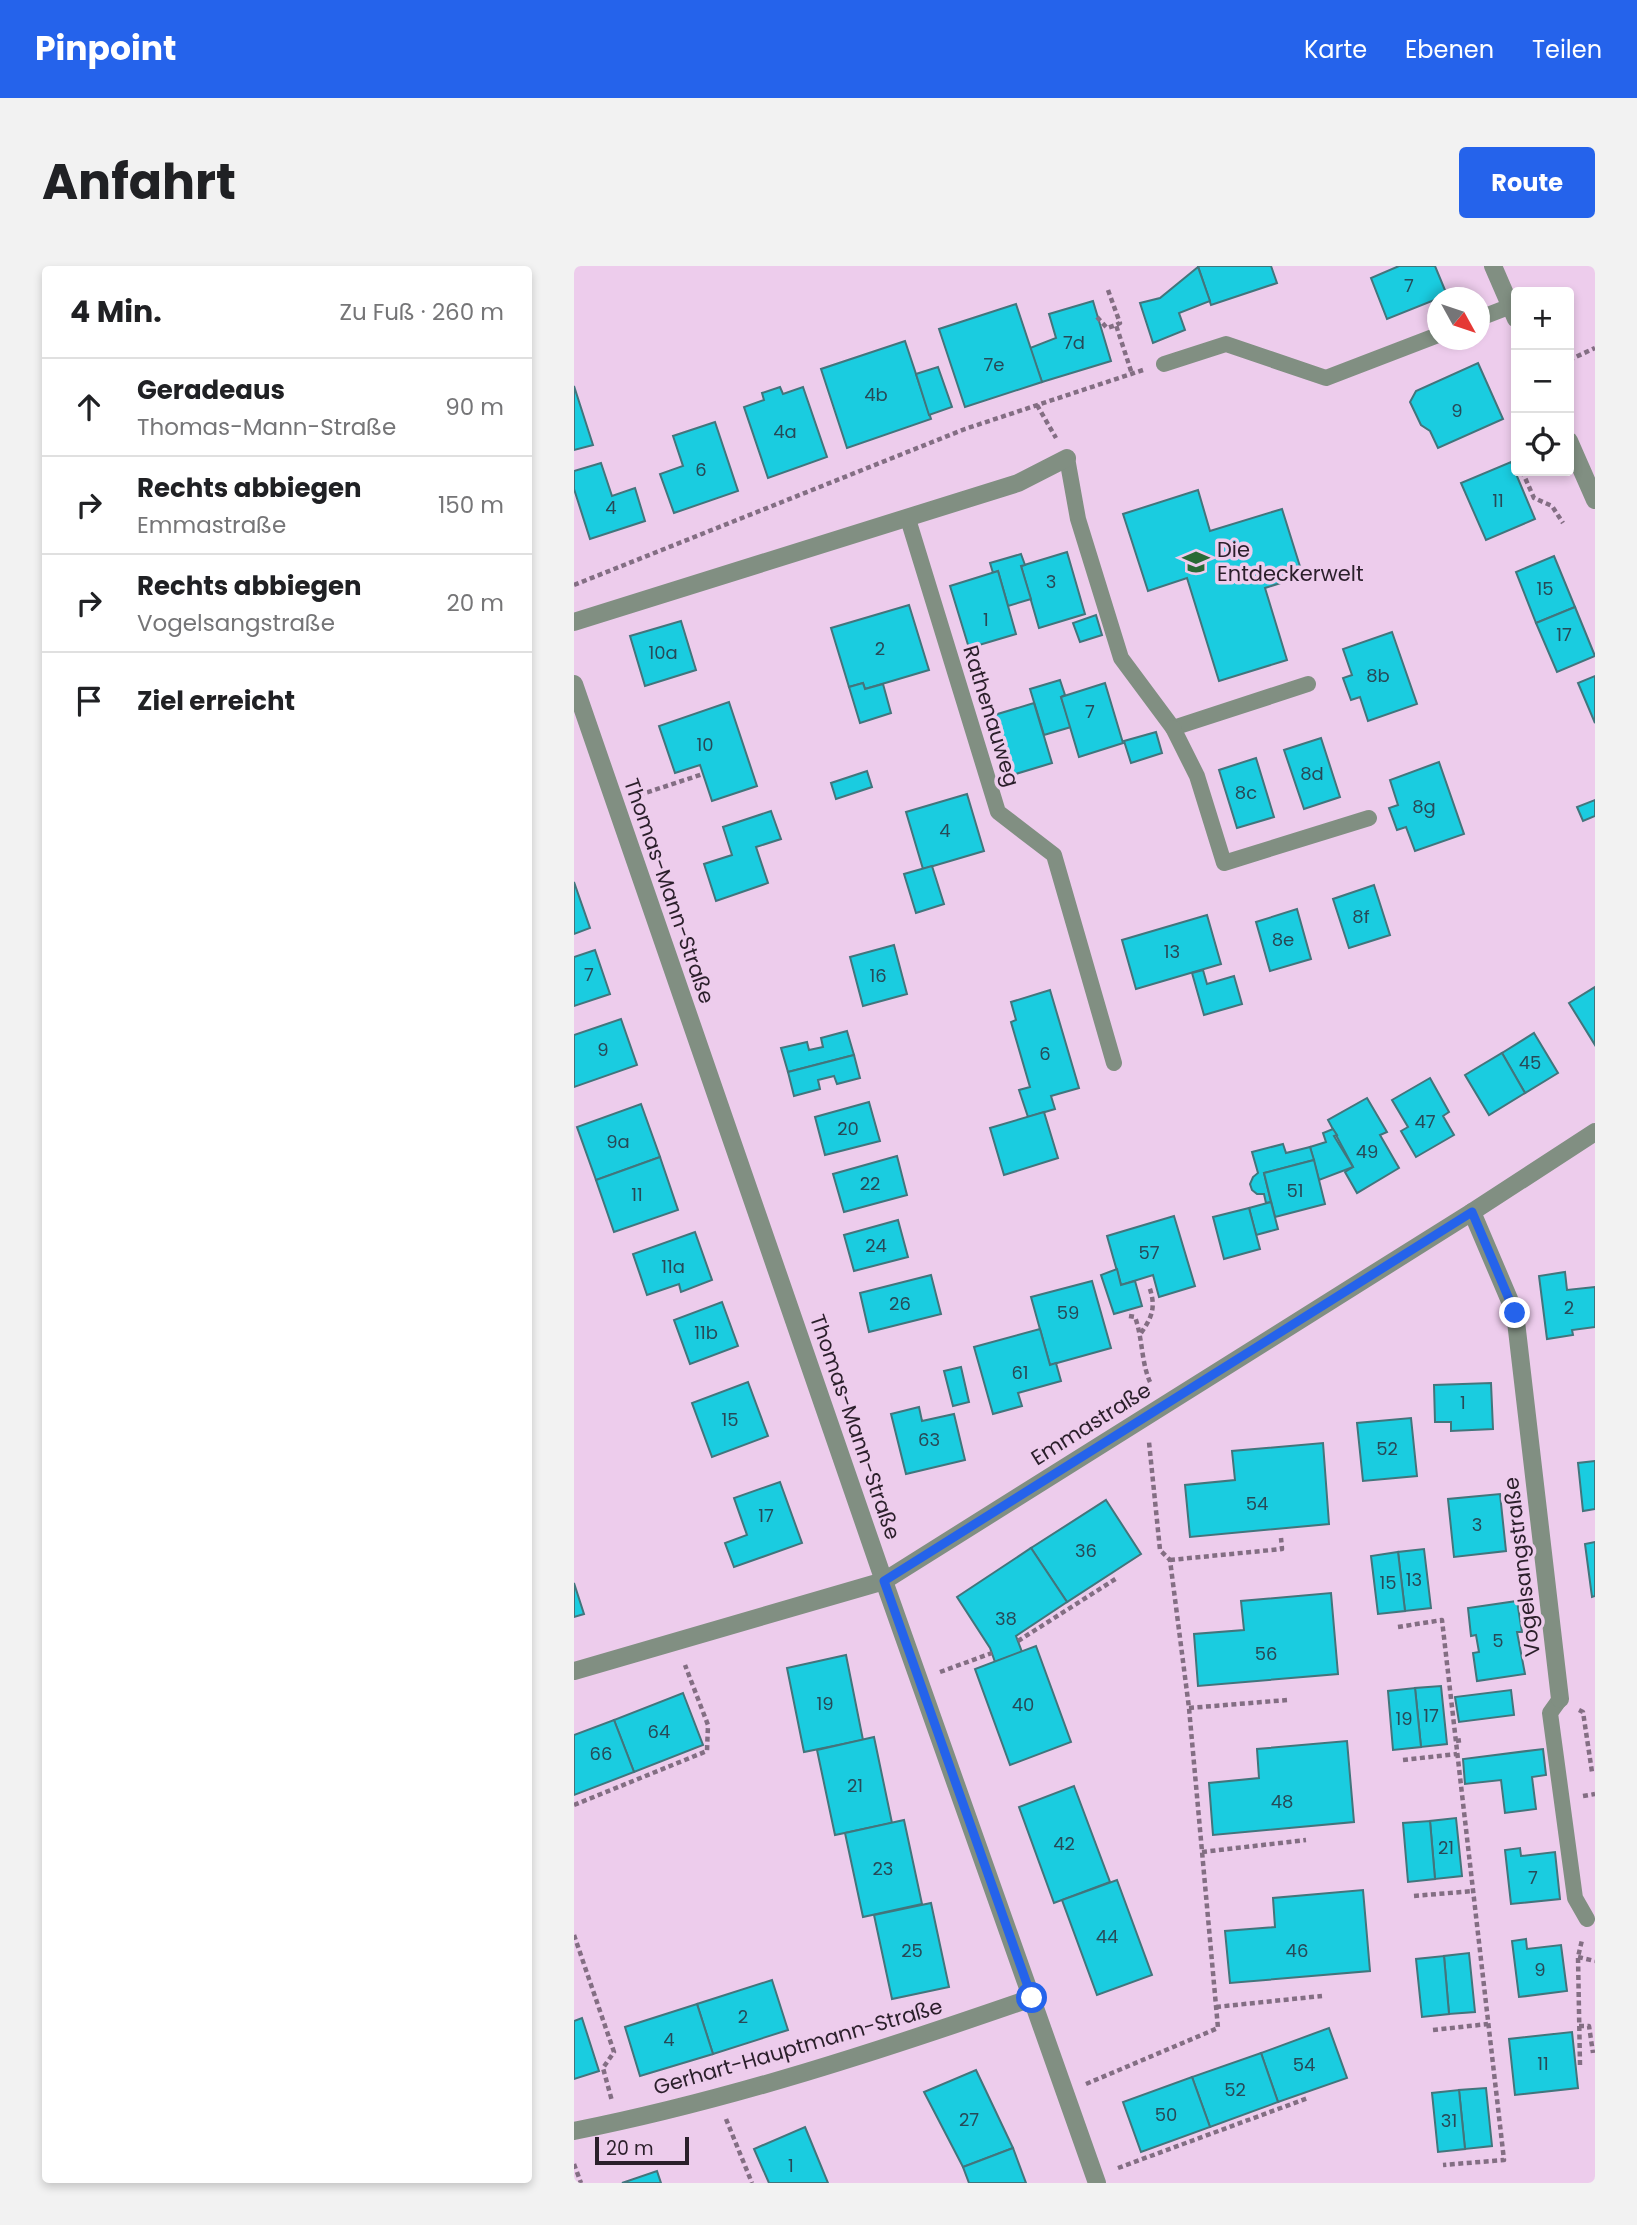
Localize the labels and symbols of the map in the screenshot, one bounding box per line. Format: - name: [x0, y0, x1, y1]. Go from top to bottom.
- house number: 7: [1404, 273, 1414, 298]
- north arrow: [1427, 287, 1490, 350]
- house number: 7d: [1063, 330, 1085, 355]
- house number: 7e: [984, 352, 1005, 377]
- house number: 4b: [864, 382, 888, 407]
- house number: 9: [1451, 398, 1463, 423]
- house number: 4a: [773, 419, 797, 444]
- house number: 6: [695, 457, 707, 482]
- house number: 11: [1492, 488, 1504, 513]
- house number: 4: [605, 495, 617, 520]
- place label: Die Entdeckerwelt: [1217, 535, 1364, 588]
- school or university icon: Die Entdeckerwelt: [1181, 547, 1211, 577]
- house number: 3: [1046, 569, 1056, 594]
- house number: 15: [1536, 576, 1554, 601]
- house number: 1: [983, 607, 989, 632]
- house number: 17: [1556, 622, 1572, 647]
- house number: 2: [875, 636, 885, 661]
- house number: 10a: [648, 640, 678, 665]
- street label: Rathenauweg: [956, 642, 1027, 790]
- house number: 8b: [1366, 663, 1390, 688]
- house number: 7: [1085, 699, 1095, 724]
- house number: 10: [696, 732, 714, 757]
- house number: 8d: [1300, 761, 1324, 786]
- street label: Thomas-Mann-Straße: [617, 774, 722, 1007]
- house number: 8c: [1235, 780, 1257, 805]
- house number: 8g: [1412, 794, 1436, 819]
- house number: 4: [939, 818, 951, 843]
- house number: 8f: [1352, 904, 1370, 929]
- house number: 8e: [1272, 927, 1294, 952]
- house number: 13: [1164, 939, 1180, 964]
- house number: 7: [584, 962, 594, 987]
- house number: 16: [869, 963, 887, 988]
- house number: 9: [597, 1037, 609, 1062]
- house number: 6: [1039, 1041, 1051, 1066]
- house number: 45: [1519, 1050, 1541, 1075]
- house number: 47: [1414, 1109, 1436, 1134]
- house number: 20: [837, 1116, 859, 1141]
- house number: 9a: [606, 1129, 630, 1154]
- house number: 49: [1356, 1139, 1378, 1164]
- house number: 22: [860, 1171, 880, 1196]
- house number: 51: [1286, 1178, 1304, 1203]
- house number: 11: [631, 1182, 643, 1207]
- house number: 24: [865, 1233, 887, 1258]
- house number: 57: [1138, 1240, 1160, 1265]
- house number: 11a: [661, 1254, 685, 1279]
- house number: 26: [889, 1291, 911, 1316]
- house number: 2: [1564, 1295, 1574, 1320]
- route end: [1499, 1297, 1530, 1328]
- house number: 59: [1057, 1300, 1079, 1325]
- street label: Thomas-Mann-Straße: [803, 1310, 908, 1543]
- house number: 11b: [694, 1320, 718, 1345]
- house number: 61: [1011, 1360, 1029, 1385]
- street label: Emmastraße: [1025, 1375, 1156, 1472]
- house number: 1: [1460, 1390, 1466, 1415]
- house number: 15: [721, 1407, 739, 1432]
- house number: 63: [918, 1427, 940, 1452]
- house number: 52: [1376, 1436, 1398, 1461]
- street label: Vogelsangstraße: [1496, 1476, 1547, 1659]
- house number: 54: [1246, 1491, 1268, 1516]
- house number: 17: [758, 1503, 774, 1528]
- house number: 3: [1472, 1512, 1482, 1537]
- house number: 36: [1075, 1538, 1097, 1563]
- house number: 13: [1406, 1567, 1422, 1592]
- house number: 15: [1379, 1570, 1397, 1595]
- house number: 38: [995, 1606, 1017, 1631]
- house number: 5: [1492, 1628, 1504, 1653]
- house number: 56: [1255, 1641, 1277, 1666]
- house number: 19: [816, 1691, 834, 1716]
- house number: 40: [1012, 1692, 1034, 1717]
- house number: 17: [1423, 1703, 1439, 1728]
- house number: 19: [1395, 1706, 1413, 1731]
- house number: 64: [648, 1719, 670, 1744]
- house number: 66: [590, 1741, 612, 1766]
- house number: 21: [847, 1773, 863, 1798]
- house number: 48: [1271, 1789, 1293, 1814]
- house number: 42: [1053, 1831, 1075, 1856]
- house number: 21: [1438, 1835, 1454, 1860]
- house number: 23: [873, 1856, 893, 1881]
- house number: 7: [1528, 1865, 1538, 1890]
- house number: 44: [1096, 1924, 1118, 1949]
- house number: 25: [901, 1938, 923, 1963]
- house number: 46: [1286, 1938, 1308, 1963]
- house number: 9: [1534, 1957, 1546, 1982]
- route start: [1016, 1982, 1047, 2013]
- street label: Gerhart-Hauptmann-Straße: [650, 1991, 946, 2102]
- house number: 2: [738, 2004, 748, 2029]
- house number: 4: [663, 2027, 675, 2052]
- house number: 11: [1537, 2051, 1549, 2076]
- house number: 54: [1293, 2052, 1315, 2077]
- house number: 52: [1224, 2077, 1246, 2102]
- house number: 50: [1155, 2102, 1177, 2127]
- house number: 27: [959, 2107, 979, 2132]
- house number: 31: [1441, 2108, 1457, 2133]
- scale bar: [595, 2134, 690, 2166]
- house number: 1: [788, 2153, 794, 2178]

